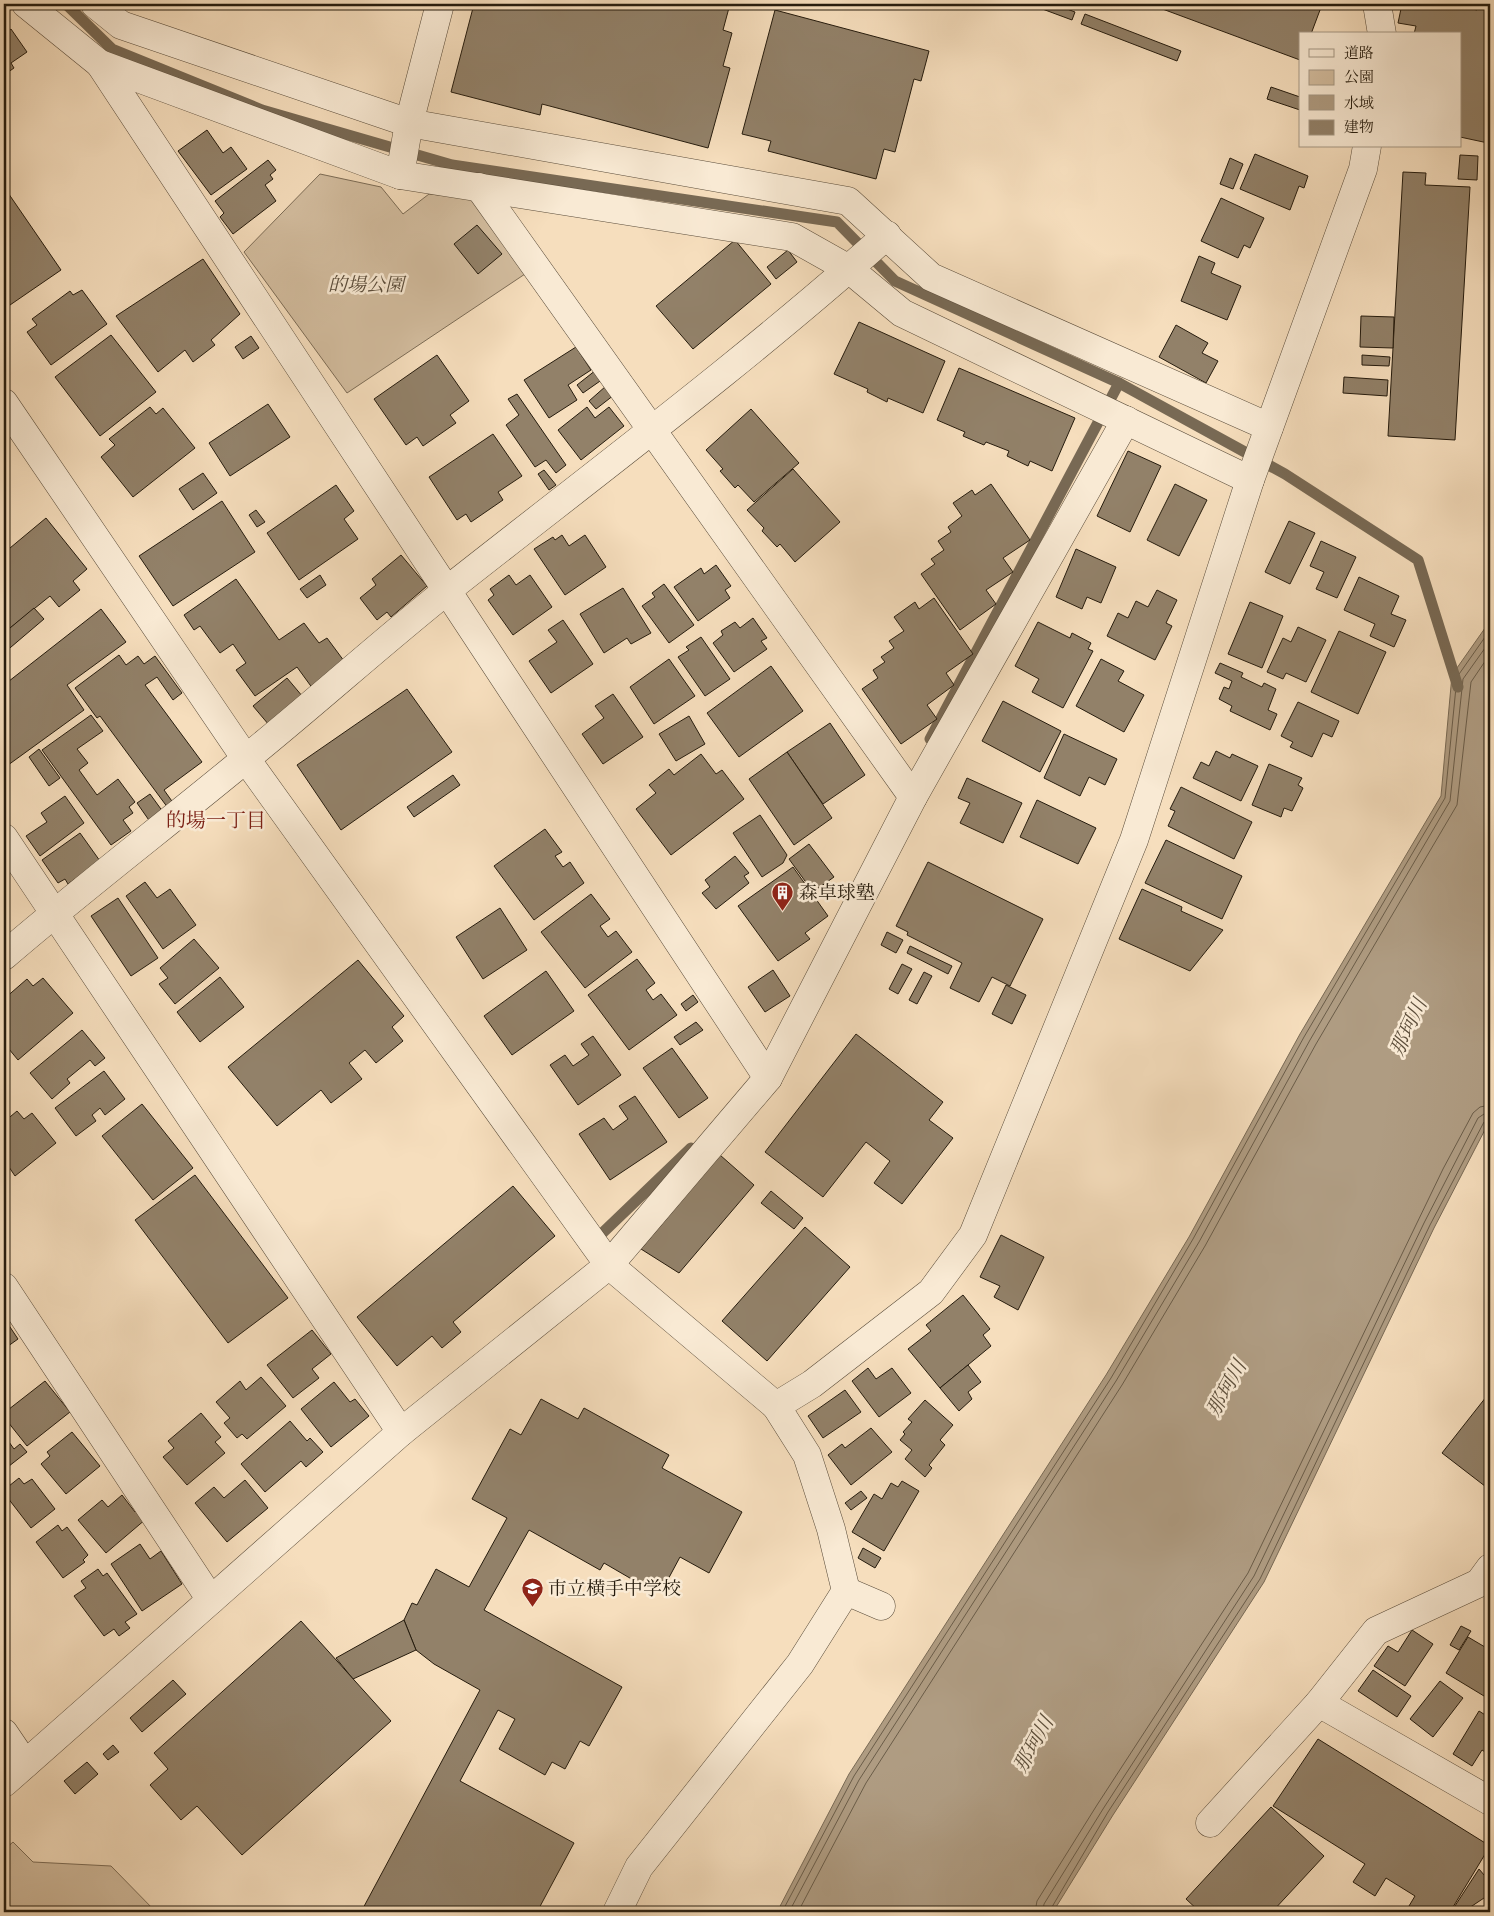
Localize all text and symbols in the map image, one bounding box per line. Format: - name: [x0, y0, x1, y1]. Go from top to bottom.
- legend: [1299, 32, 1462, 148]
- text: 道路: [1344, 43, 1374, 62]
- text: 公園: [1344, 67, 1374, 86]
- text: 水域: [1344, 93, 1374, 112]
- text: 建物: [1344, 117, 1374, 136]
- park label: 的場公園: [328, 272, 407, 297]
- district label: 的場一丁目: [166, 807, 266, 833]
- building icon: 森卓球塾: [771, 880, 795, 911]
- place label: 森卓球塾: [799, 880, 875, 905]
- water label: 那珂川: [1384, 993, 1433, 1060]
- water label: 那珂川: [1200, 1354, 1253, 1421]
- school or university icon: 市立横手中学校: [520, 1576, 544, 1607]
- place label: 市立横手中学校: [548, 1576, 681, 1601]
- water label: 那珂川: [1007, 1710, 1060, 1777]

